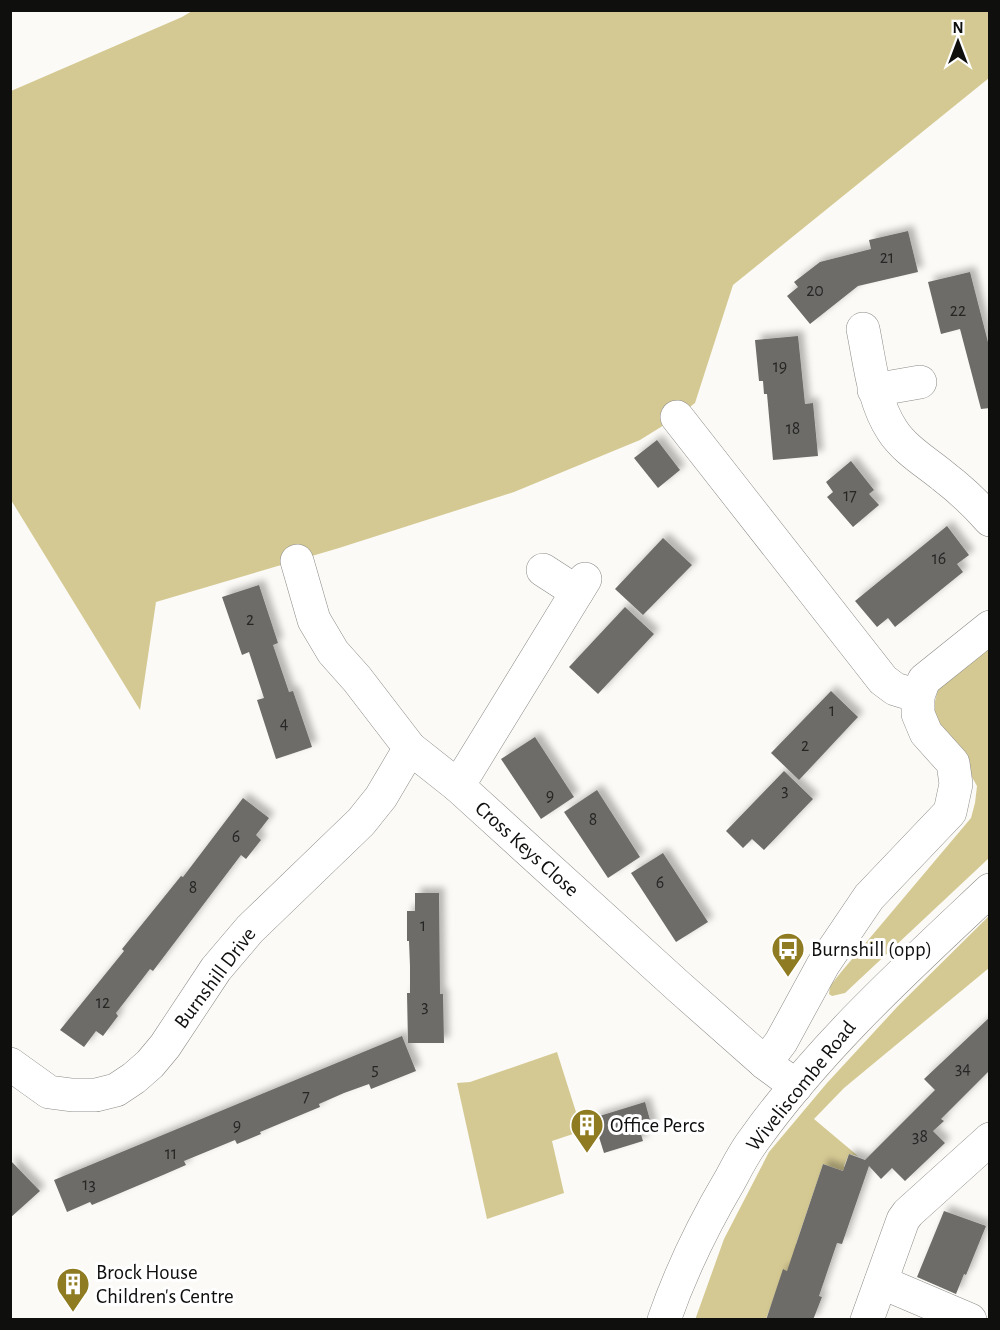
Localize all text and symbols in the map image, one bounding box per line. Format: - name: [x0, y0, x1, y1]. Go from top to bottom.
- north arrow: [928, 12, 988, 72]
- text: N: [952, 20, 964, 36]
- house number: 21: [880, 249, 894, 267]
- house number: 20: [806, 282, 824, 300]
- house number: 22: [950, 302, 966, 320]
- house number: 19: [773, 358, 787, 376]
- house number: 18: [786, 420, 800, 438]
- house number: 17: [843, 487, 857, 505]
- house number: 16: [932, 550, 946, 568]
- house number: 2: [246, 611, 254, 629]
- house number: 1: [829, 702, 835, 720]
- house number: 4: [280, 715, 289, 733]
- house number: 2: [801, 737, 809, 755]
- house number: 3: [781, 782, 789, 800]
- house number: 9: [546, 787, 554, 805]
- street label: Cross Keys Close: [471, 797, 583, 901]
- house number: 8: [589, 811, 597, 829]
- house number: 6: [232, 828, 240, 846]
- house number: 6: [656, 874, 664, 892]
- house number: 8: [189, 879, 197, 897]
- house number: 1: [420, 917, 426, 935]
- street label: Burnshill Drive: [170, 923, 260, 1033]
- bus stop icon: Burnshill (opp): [770, 931, 806, 978]
- place label: Burnshill (opp): [811, 939, 932, 960]
- house number: 12: [96, 994, 110, 1012]
- house number: 3: [421, 998, 429, 1016]
- street label: Wiveliscombe Road: [742, 1017, 860, 1155]
- house number: 34: [955, 1060, 971, 1078]
- house number: 5: [371, 1061, 379, 1079]
- house number: 7: [302, 1088, 310, 1106]
- building icon: Office Percs: [569, 1107, 605, 1154]
- place label: Office Percs: [610, 1115, 705, 1136]
- house number: 9: [233, 1117, 241, 1135]
- house number: 38: [912, 1128, 928, 1146]
- house number: 11: [165, 1145, 177, 1163]
- house number: 13: [82, 1176, 96, 1194]
- place label: Brock House Children's Centre: [96, 1262, 234, 1307]
- building icon: Brock House Children's Centre: [55, 1266, 91, 1313]

